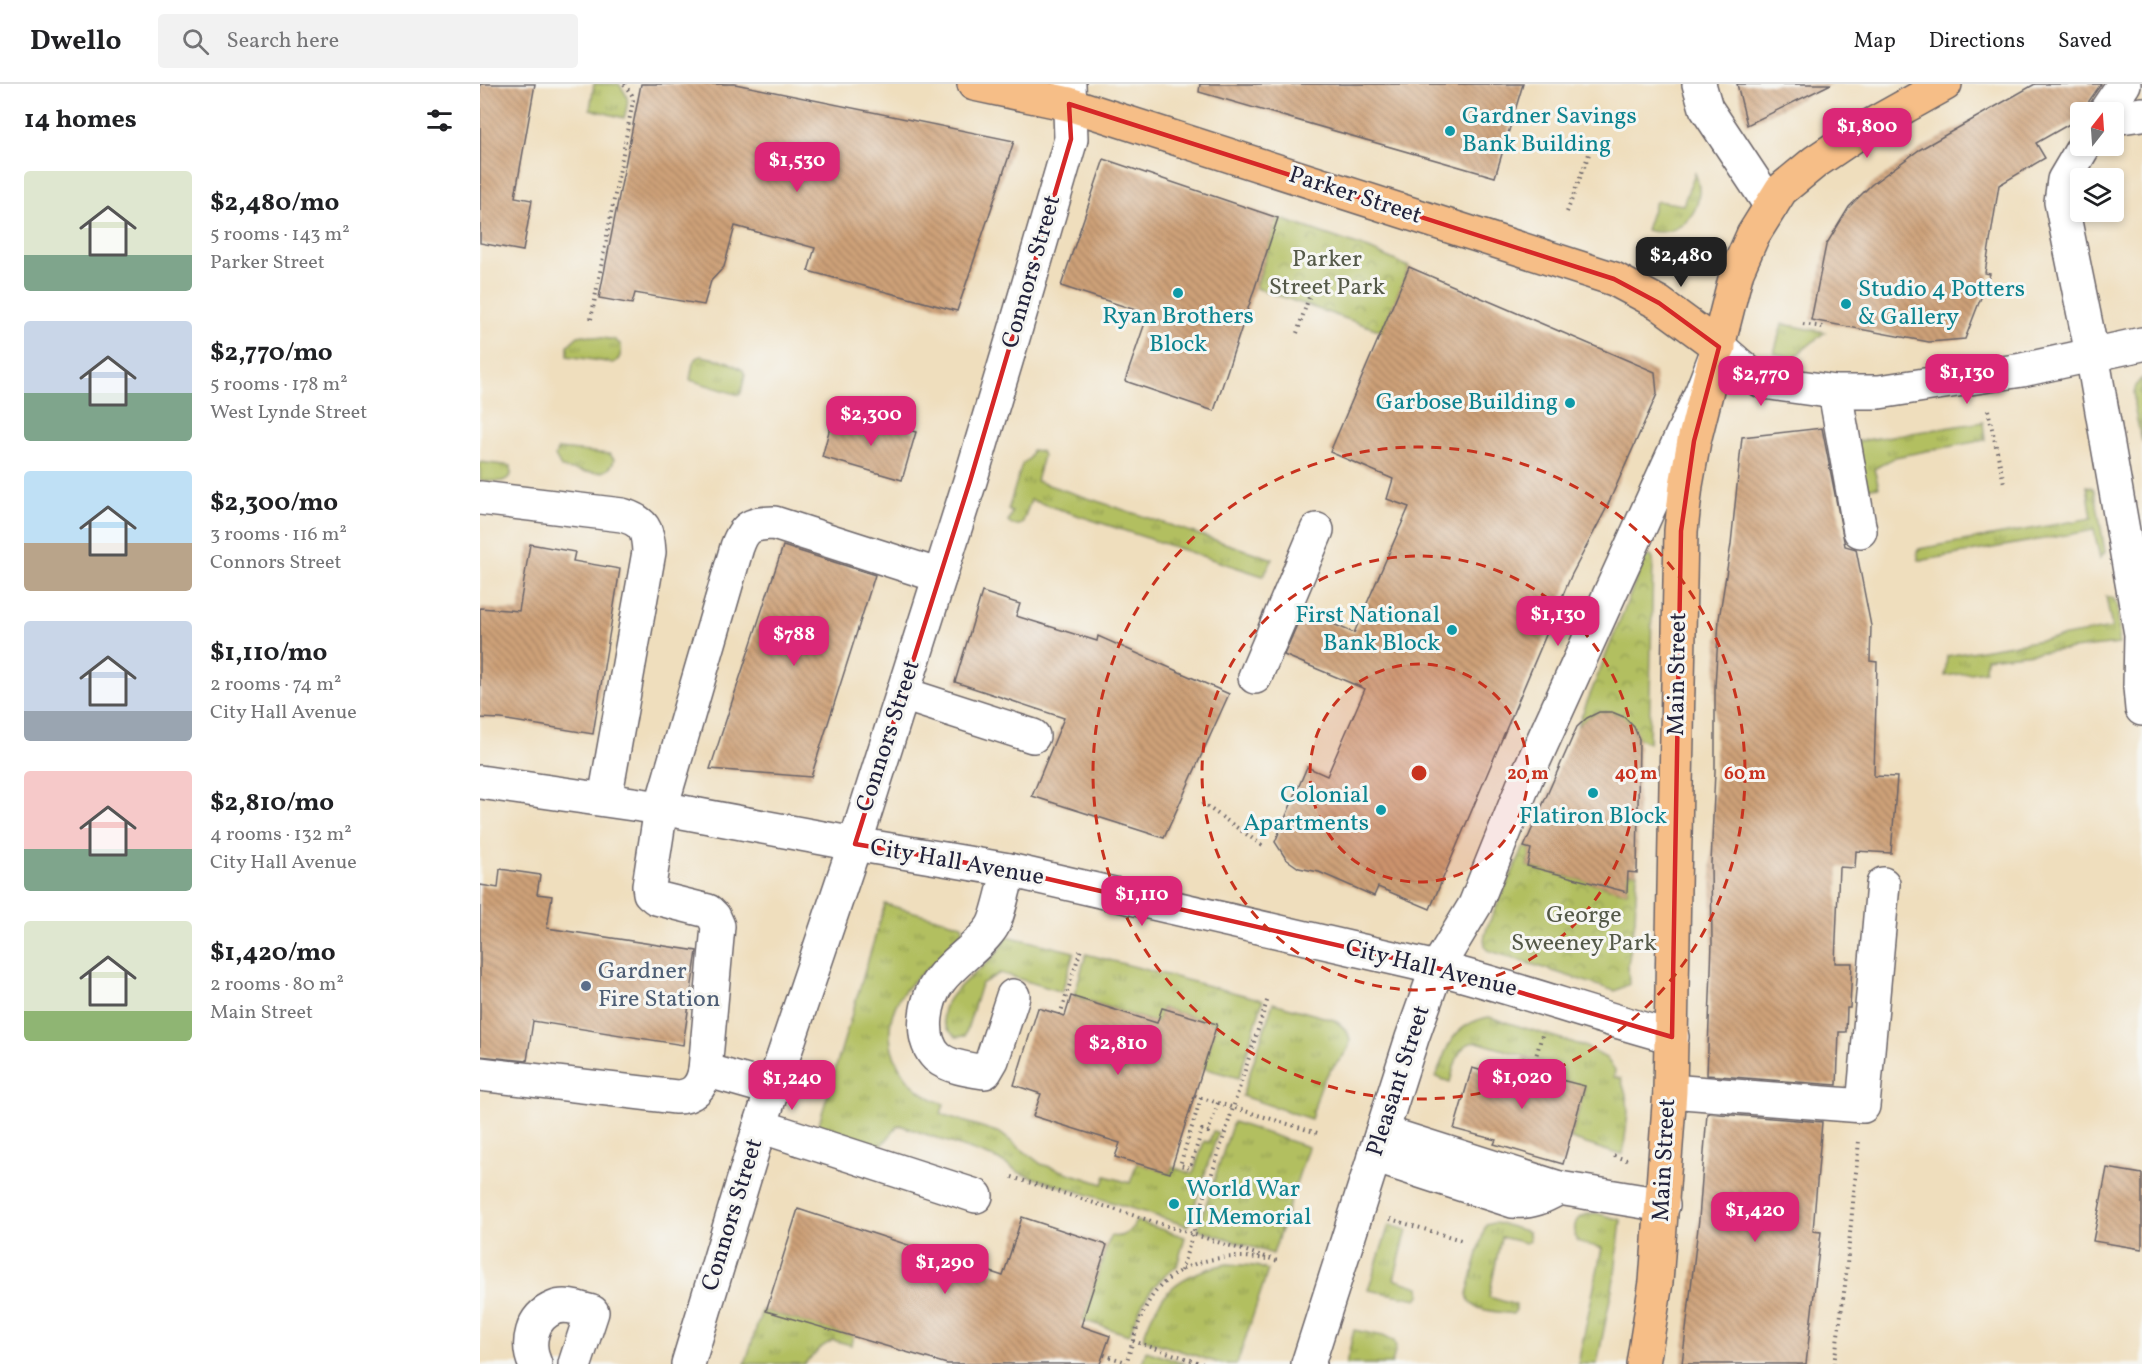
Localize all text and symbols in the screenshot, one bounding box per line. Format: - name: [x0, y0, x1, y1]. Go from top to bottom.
- search box: [158, 14, 578, 68]
- text: Dwello: [30, 22, 122, 61]
- icon: search: [179, 25, 212, 58]
- text: Search here: [227, 26, 339, 57]
- text: Map: [1854, 27, 1896, 56]
- text: Directions: [1929, 27, 2025, 56]
- text: Saved: [2058, 27, 2112, 56]
- place label: Gardner Savings Bank Building: [1462, 100, 1637, 162]
- text: 14 homes: [24, 102, 137, 138]
- north arrow: [2070, 102, 2124, 156]
- map controls: [2070, 102, 2124, 222]
- icon: filters: [423, 104, 456, 137]
- pin: $1,800: [1818, 108, 1916, 159]
- text: $1,800: [1837, 113, 1897, 141]
- marker: Gardner Savings Bank Building: [1443, 124, 1457, 138]
- pin: $1,530: [748, 142, 846, 193]
- text: $1,530: [769, 147, 825, 175]
- street label: Parker Street: [1284, 159, 1426, 233]
- button: layers: [2070, 168, 2124, 222]
- text: $2,480/mo: [210, 185, 339, 221]
- street label: Connors Street: [994, 191, 1070, 353]
- icon: home: [72, 195, 144, 267]
- text: 5 rooms · 143 m²: [210, 221, 350, 249]
- pin: $2,480: [1632, 237, 1730, 288]
- text: $2,480: [1650, 242, 1712, 270]
- park label: Parker Street Park: [1269, 243, 1385, 305]
- text: Parker Street: [210, 249, 325, 277]
- place label: Studio 4 Potters & Gallery: [1858, 273, 2025, 335]
- marker: Ryan Brothers Block: [1171, 286, 1185, 300]
- marker: Studio 4 Potters & Gallery: [1839, 297, 1853, 311]
- place label: Ryan Brothers Block: [1102, 300, 1254, 362]
- text: $2,770/mo: [210, 335, 333, 371]
- icon: home: [72, 345, 144, 417]
- pin: $1,130: [1918, 354, 2016, 405]
- pin: $2,770: [1712, 356, 1810, 407]
- text: $1,130: [1939, 359, 1995, 387]
- text: $2,770: [1732, 361, 1790, 389]
- text: 5 rooms · 178 m²: [210, 371, 348, 399]
- place label: Garbose Building: [1376, 386, 1558, 420]
- pin: $2,300: [822, 396, 920, 447]
- marker: Garbose Building: [1563, 396, 1577, 410]
- text: West Lynde Street: [210, 399, 367, 427]
- text: $2,300: [840, 401, 902, 429]
- text: $2,300/mo: [210, 485, 338, 521]
- icon: home: [72, 495, 144, 567]
- text: 3 rooms · 116 m²: [210, 521, 347, 549]
- text: Connors Street: [210, 549, 342, 577]
- pin: $1,130: [1509, 596, 1607, 647]
- place label: First National Bank Block: [1295, 599, 1440, 661]
- text: $1,130: [1530, 601, 1586, 629]
- street label: Main Street: [1660, 612, 1696, 736]
- pin: $788: [758, 616, 830, 667]
- text: $788: [773, 621, 815, 649]
- marker: First National Bank Block: [1445, 623, 1459, 637]
- text: $1,110/mo: [210, 635, 327, 671]
- icon: home: [72, 645, 144, 717]
- street label: Connors Street: [848, 656, 930, 816]
- text: 2 rooms · 74 m²: [210, 671, 341, 699]
- text: City Hall Avenue: [210, 699, 357, 727]
- text: 20 m: [1507, 762, 1549, 787]
- text: 40 m: [1615, 762, 1657, 787]
- text: 60 m: [1724, 762, 1766, 787]
- centre of rings: [1409, 763, 1429, 783]
- place label: Colonial Apartments: [1243, 779, 1369, 841]
- text: $2,810/mo: [210, 785, 334, 821]
- marker: Flatiron Block: [1586, 786, 1600, 800]
- icon: home: [72, 795, 144, 867]
- place label: Flatiron Block: [1519, 800, 1667, 834]
- marker: Colonial Apartments: [1374, 803, 1388, 817]
- text: 4 rooms · 132 m²: [210, 821, 352, 849]
- street label: City Hall Avenue: [867, 831, 1047, 895]
- text: City Hall Avenue: [210, 849, 357, 877]
- pin: $1,110: [1093, 876, 1191, 927]
- text: $1,110: [1115, 881, 1169, 909]
- park label: George Sweeney Park: [1511, 899, 1657, 961]
- street label: City Hall Avenue: [1341, 931, 1521, 1007]
- text: $1,420/mo: [210, 935, 336, 971]
- icon: home: [72, 945, 144, 1017]
- place label: Gardner Fire Station: [598, 955, 720, 1017]
- text: 2 rooms · 80 m²: [210, 971, 344, 999]
- marker: Gardner Fire Station: [579, 979, 593, 993]
- text: Main Street: [210, 999, 313, 1027]
- street label: Pleasant Street: [1359, 1001, 1439, 1161]
- pin: $2,810: [1069, 1025, 1167, 1076]
- text: $2,810: [1089, 1030, 1147, 1058]
- pin: $1,020: [1473, 1059, 1571, 1110]
- pin: $1,240: [743, 1060, 841, 1111]
- text: $1,020: [1492, 1064, 1552, 1092]
- text: $1,240: [762, 1065, 822, 1093]
- street label: Main Street: [1645, 1097, 1685, 1223]
- street label: Connors Street: [694, 1135, 772, 1295]
- place label: World War II Memorial: [1186, 1173, 1311, 1235]
- pin: $1,420: [1706, 1192, 1804, 1243]
- marker: World War II Memorial: [1167, 1197, 1181, 1211]
- text: $1,420: [1725, 1197, 1785, 1225]
- pin: $1,290: [896, 1244, 994, 1295]
- text: $1,290: [916, 1249, 974, 1277]

